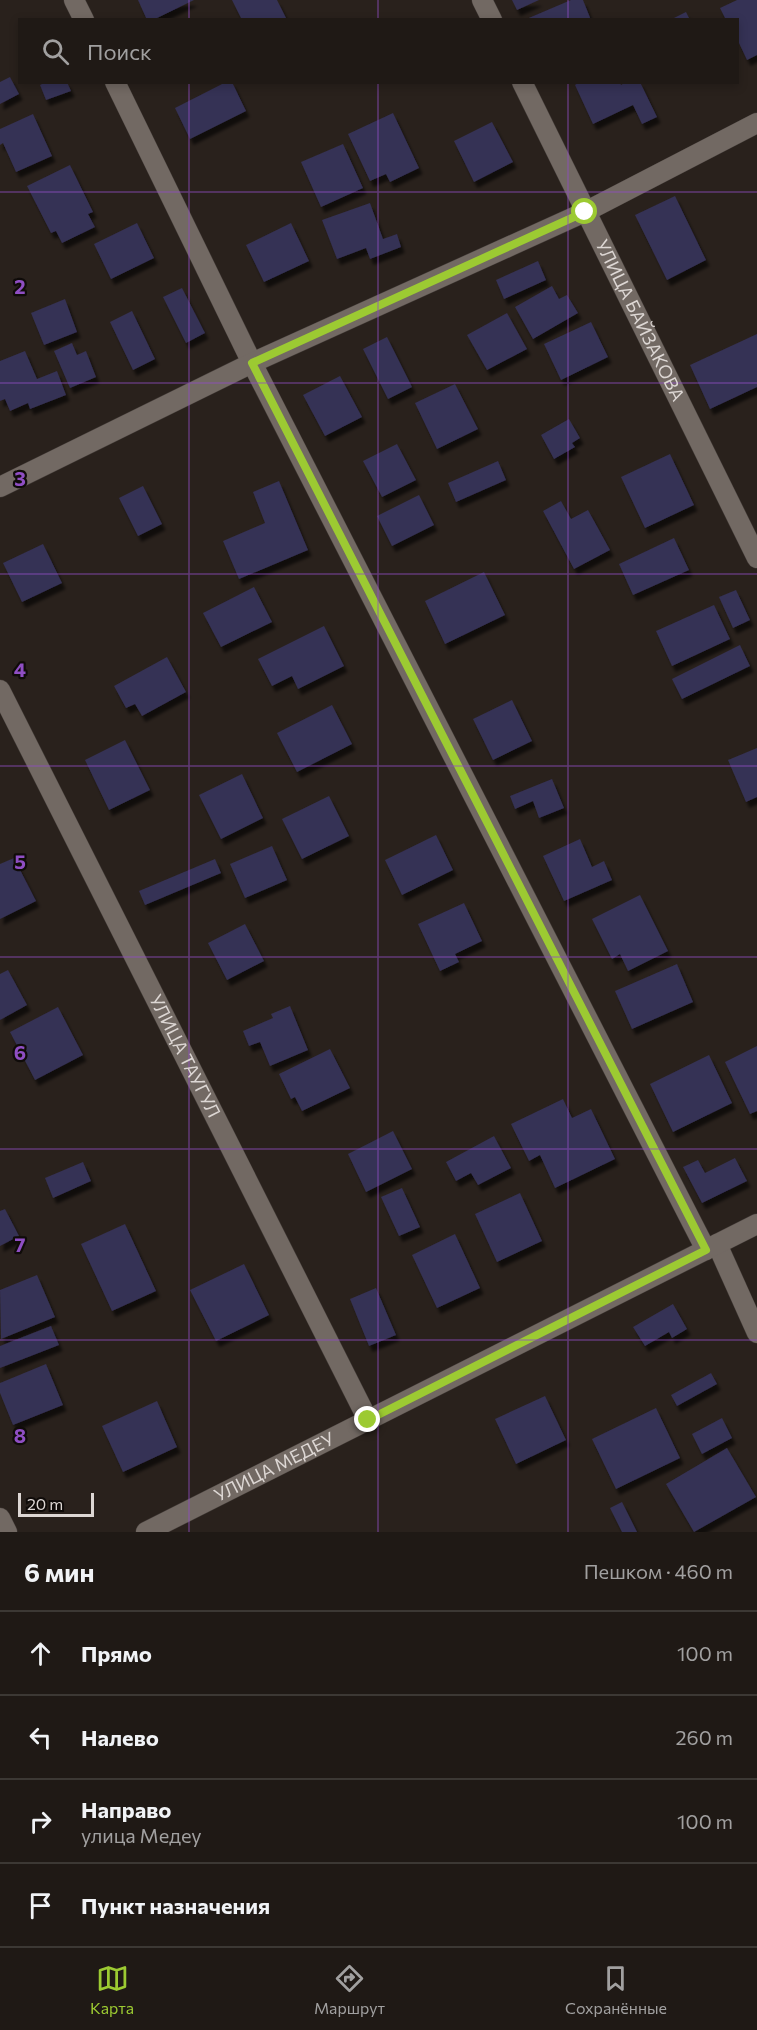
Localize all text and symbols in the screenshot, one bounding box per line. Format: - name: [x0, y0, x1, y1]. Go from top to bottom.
- search box: [18, 18, 739, 84]
- icon: search: [39, 35, 72, 68]
- text: Поиск: [87, 38, 152, 65]
- route start: [571, 198, 597, 224]
- street label: УЛИЦА БАЙЗАКОВА: [592, 236, 690, 404]
- text: 2: [14, 274, 26, 298]
- text: 3: [14, 466, 26, 490]
- text: 4: [14, 657, 26, 681]
- text: 5: [14, 849, 26, 873]
- street label: УЛИЦА ТАУГУЛ: [145, 990, 226, 1121]
- text: 6: [14, 1040, 26, 1064]
- text: 7: [15, 1232, 26, 1256]
- route end: [354, 1406, 380, 1432]
- text: 8: [14, 1423, 26, 1447]
- street label: УЛИЦА МЕДЕУ: [210, 1427, 338, 1506]
- scale bar: [18, 1490, 94, 1518]
- text: 20 m: [27, 1494, 63, 1513]
- text: 6 мин: [24, 1556, 94, 1587]
- text: Пешком · 460 m: [584, 1559, 733, 1583]
- icon: ahead: [24, 1637, 57, 1670]
- text: Прямо: [81, 1640, 152, 1667]
- text: 100 m: [677, 1641, 733, 1665]
- icon: left: [24, 1721, 57, 1754]
- text: Налево: [81, 1724, 159, 1751]
- text: 260 m: [675, 1725, 733, 1749]
- text: Направо: [81, 1796, 171, 1823]
- icon: right: [24, 1805, 57, 1838]
- text: 100 m: [677, 1809, 733, 1833]
- text: улица Медеу: [81, 1823, 202, 1847]
- icon: arrive: [24, 1889, 57, 1922]
- text: Пункт назначения: [81, 1892, 270, 1919]
- tab: Карта: [90, 1962, 134, 2017]
- tab: Маршрут: [314, 1962, 385, 2017]
- tab: Сохранённые: [565, 1962, 667, 2017]

